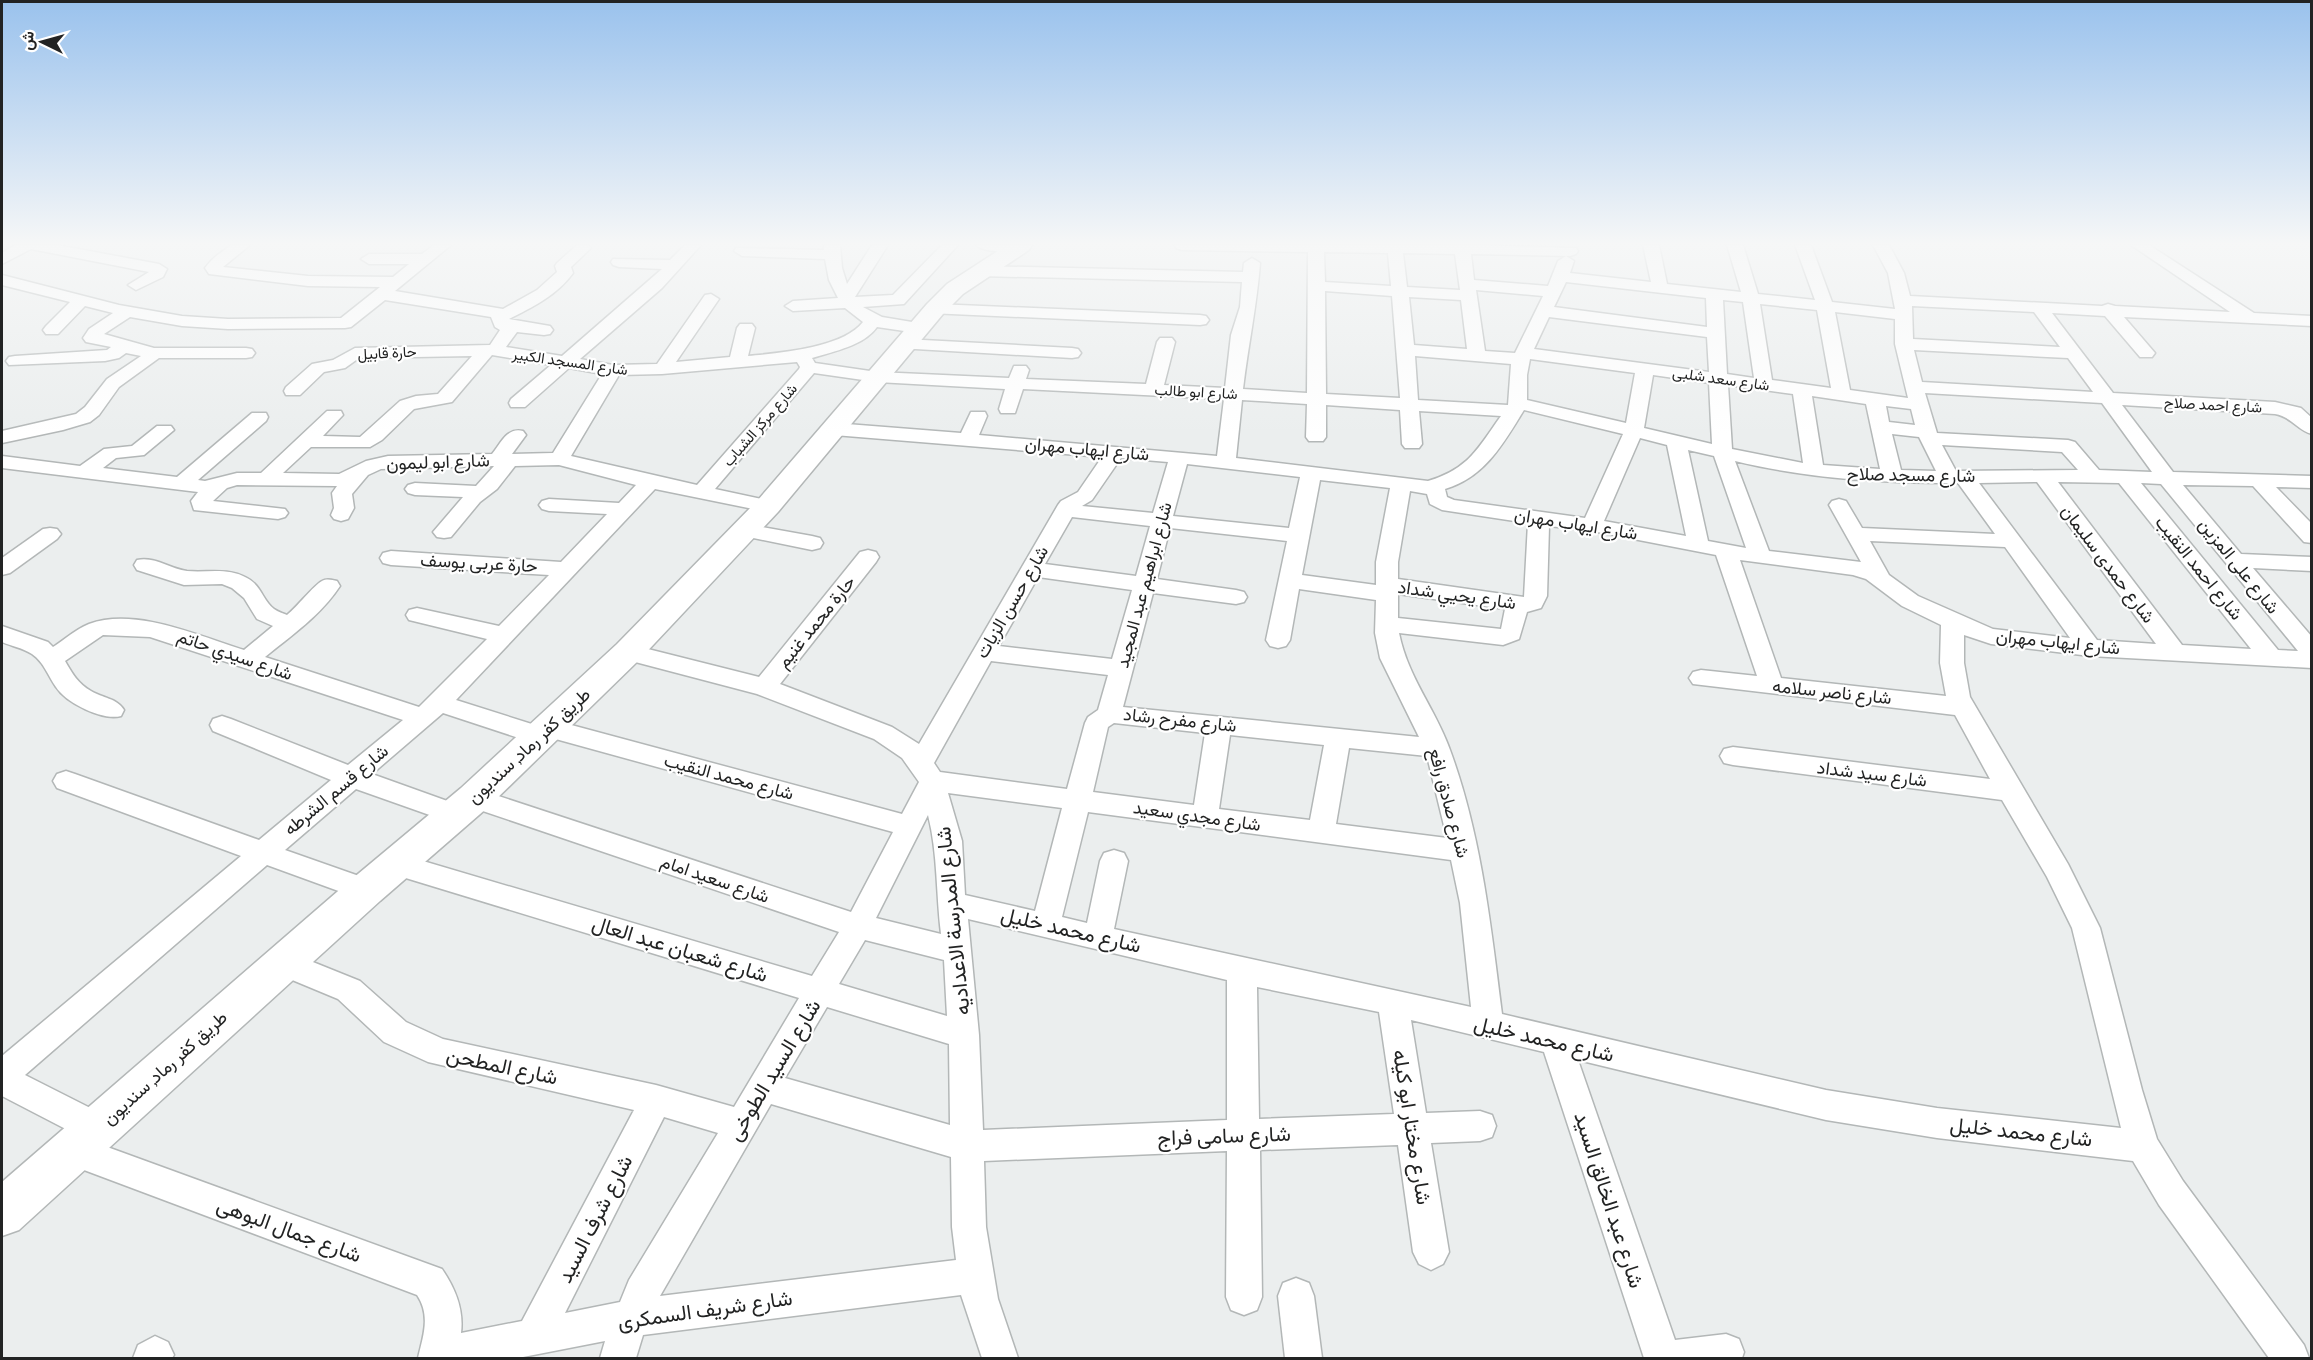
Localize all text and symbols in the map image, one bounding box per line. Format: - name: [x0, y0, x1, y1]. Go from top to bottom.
- north arrow: [12, 12, 72, 72]
- text: ش: [16, 30, 38, 51]
- street label: حارة قابيل: [357, 341, 417, 364]
- street label: شارع المسجد الكبير: [510, 344, 629, 381]
- street label: شارع سعد شلبى: [1671, 362, 1771, 397]
- street label: شارع مركز الشباب: [718, 379, 803, 471]
- street label: شارع ابو طالب: [1154, 380, 1238, 405]
- street label: شارع احمد صلاح: [2163, 392, 2263, 419]
- street label: شارع ايهاب مهران: [1024, 432, 1150, 466]
- street label: شارع ابو ليمون: [386, 448, 490, 476]
- street label: شارع مسجد صلاح: [1847, 462, 1975, 488]
- street label: شارع ابراهيم عبد المجيد: [1110, 499, 1178, 671]
- street label: شارع حمدى سليمان: [2056, 500, 2160, 628]
- street label: شارع ايهاب مهران: [1513, 502, 1639, 546]
- street label: شارع احمد النقيب: [2150, 511, 2248, 625]
- street label: شارع على المزين: [2193, 513, 2285, 619]
- street label: شارع حسن الزيات: [970, 541, 1054, 663]
- street label: حارة عربى يوسف: [420, 548, 538, 577]
- street label: حارة محمد غنيم: [771, 571, 861, 673]
- street label: شارع يحيي شداد: [1396, 575, 1518, 618]
- street label: شارع سيدي حاتم: [173, 624, 296, 689]
- street label: شارع ايهاب مهران: [1995, 624, 2121, 660]
- street label: شارع ناصر سلامه: [1771, 674, 1893, 710]
- street label: طريق كفر رماد, سنديون: [462, 683, 595, 809]
- street label: شارع مفرح رشاد: [1122, 702, 1238, 738]
- street label: شارع قسم الشرطه: [279, 739, 393, 841]
- street label: شارع صادق رافع: [1423, 745, 1475, 861]
- street label: شارع محمد النقيب: [662, 748, 796, 806]
- street label: شارع سيد شداد: [1816, 755, 1928, 793]
- street label: شارع مجدي سعيد: [1131, 795, 1262, 840]
- street label: شارع المدرسة الاعداديه: [929, 825, 977, 1017]
- street label: شارع سعيد امام: [657, 849, 773, 909]
- street label: شارع محمد خليل: [998, 900, 1144, 960]
- street label: شارع شعبان عبد العال: [589, 909, 771, 989]
- street label: شارع السيد الطوخى: [721, 994, 827, 1146]
- street label: طريق كفر رماد, سنديون: [98, 1006, 232, 1130]
- street label: شارع محمد خليل: [1471, 1009, 1617, 1069]
- street label: شارع المطحن: [444, 1041, 560, 1091]
- street label: شارع مختار ابو كيله: [1386, 1047, 1438, 1207]
- street label: شارع عبد الخالق السيد: [1567, 1108, 1651, 1292]
- street label: شارع محمد خليل: [1948, 1111, 2094, 1153]
- street label: شارع سامى فراج: [1157, 1120, 1291, 1152]
- street label: شارع شرف السيد: [551, 1150, 639, 1288]
- street label: شارع جمال البوهى: [213, 1191, 365, 1269]
- street label: شارع شريف السمكرى: [616, 1284, 794, 1336]

